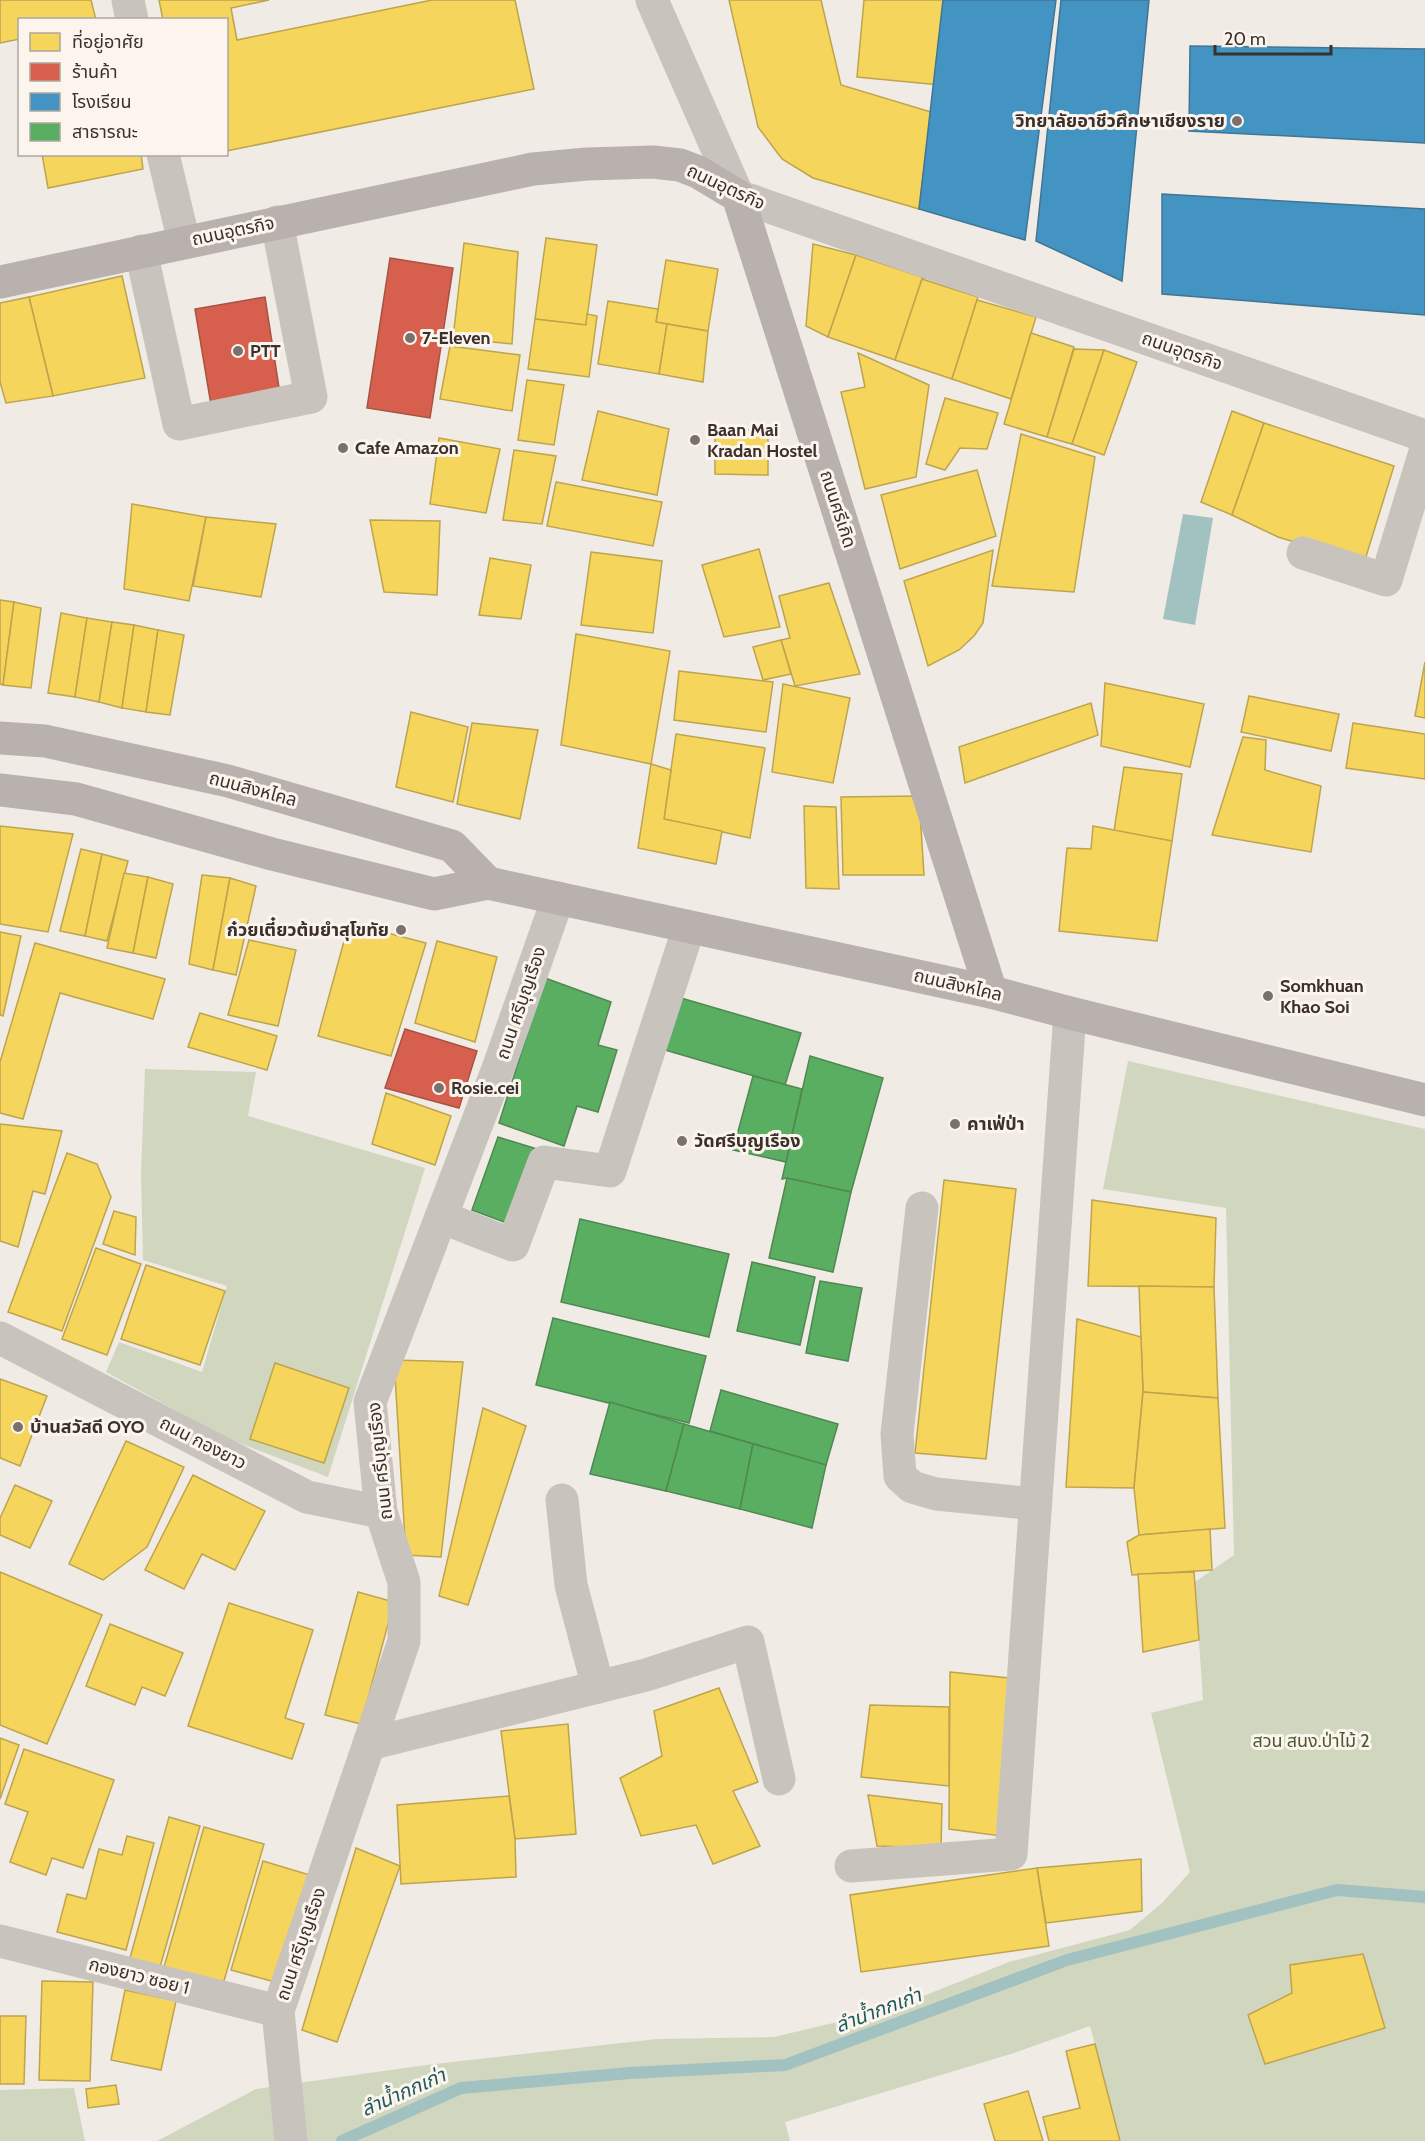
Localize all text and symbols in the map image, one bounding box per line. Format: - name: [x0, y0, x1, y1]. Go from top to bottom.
- legend: [18, 18, 228, 156]
- scale bar: [1215, 18, 1330, 56]
- text: 20 m: [1224, 28, 1266, 50]
- text: ที่อยู่อาศัย: [72, 29, 144, 54]
- text: ร้านค้า: [72, 61, 118, 83]
- text: โรงเรียน: [72, 91, 131, 113]
- place label: วิทยาลัยอาชีวศึกษาเชียงราย: [1015, 110, 1225, 132]
- marker: วิทยาลัยอาชีวศึกษาเชียงราย: [1230, 114, 1244, 128]
- text: สาธารณะ: [72, 121, 138, 143]
- street label: ถนนอุตรกิจ: [683, 159, 769, 215]
- street label: ถนนอุตรกิจ: [190, 212, 276, 250]
- place label: 7-Eleven: [422, 327, 490, 349]
- street label: ถนนอุตรกิจ: [1139, 327, 1225, 375]
- marker: 7-Eleven: [403, 331, 417, 345]
- place label: PTT: [250, 340, 281, 362]
- marker: PTT: [231, 344, 245, 358]
- place label: Baan Mai Kradan Hostel: [707, 419, 818, 462]
- marker: Baan Mai Kradan Hostel: [688, 433, 702, 447]
- place label: Cafe Amazon: [355, 437, 459, 459]
- marker: Cafe Amazon: [336, 441, 350, 455]
- street label: ถนนศรีเกิด: [815, 467, 861, 551]
- street label: ถนนสิงหไคล: [207, 767, 299, 811]
- place label: ก๋วยเตี๋ยวต้มยำสุโขทัย: [227, 917, 389, 941]
- marker: ก๋วยเตี๋ยวต้มยำสุโขทัย: [394, 923, 408, 937]
- street label: ถนน ศรีบุญเรือง: [491, 944, 551, 1062]
- street label: ถนนสิงหไคล: [912, 964, 1004, 1006]
- place label: Somkhuan Khao Soi: [1280, 975, 1364, 1018]
- marker: Somkhuan Khao Soi: [1261, 989, 1275, 1003]
- place label: Rosie.cei: [451, 1077, 519, 1099]
- marker: Rosie.cei: [432, 1081, 446, 1095]
- place label: คาเฟ่ป่า: [967, 1113, 1025, 1135]
- marker: คาเฟ่ป่า: [948, 1117, 962, 1131]
- place label: วัดศรีบุญเรือง: [694, 1130, 800, 1152]
- marker: วัดศรีบุญเรือง: [675, 1134, 689, 1148]
- street label: ถนน ศรีบุญเรือง: [363, 1401, 397, 1521]
- street label: ถนน กองยาว: [156, 1412, 250, 1474]
- place label: บ้านสวัสดี OYO: [30, 1416, 145, 1438]
- marker: บ้านสวัสดี OYO: [11, 1420, 25, 1434]
- park label: สวน สนง.ป่าไม้ 2: [1252, 1730, 1370, 1752]
- street label: ถนน ศรีบุญเรือง: [271, 1885, 331, 2003]
- street label: กองยาว ซอย 1: [87, 1953, 191, 1999]
- water label: ลำน้ำกกเก่า: [831, 1981, 925, 2037]
- water label: ลำน้ำกกเก่า: [356, 2061, 450, 2121]

